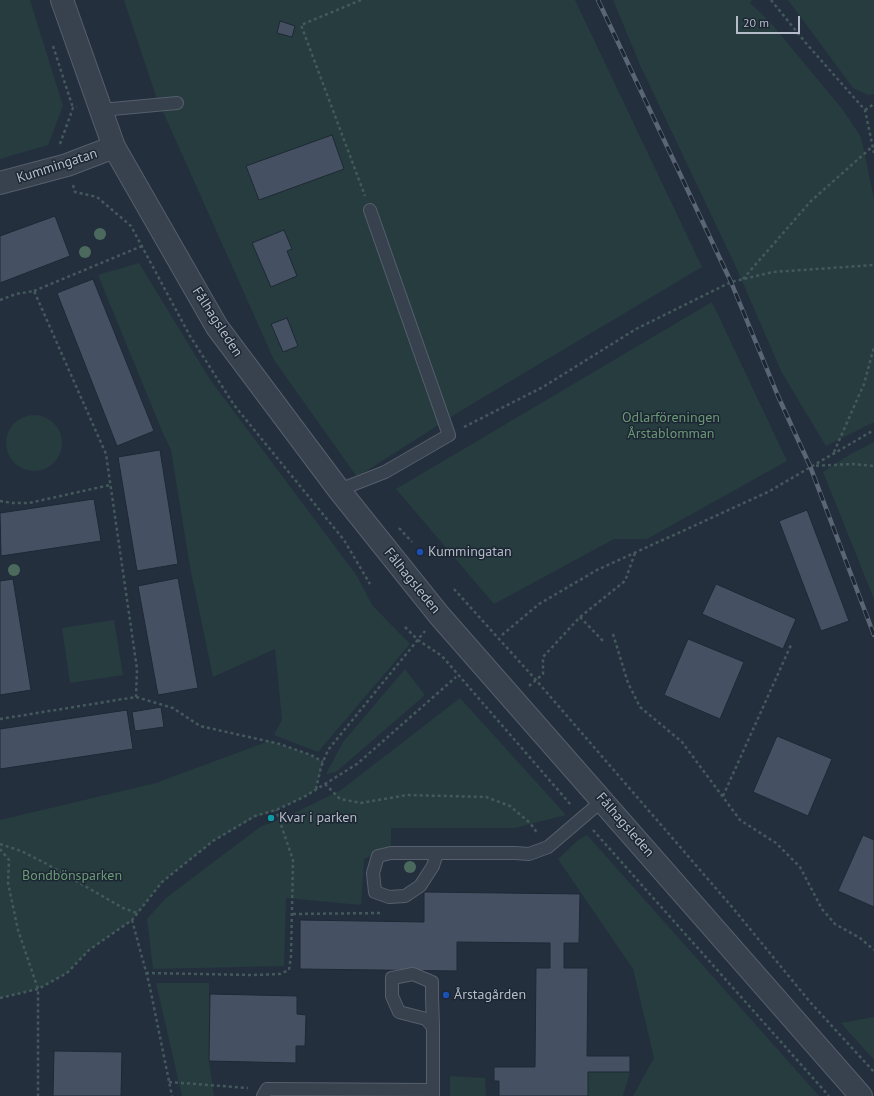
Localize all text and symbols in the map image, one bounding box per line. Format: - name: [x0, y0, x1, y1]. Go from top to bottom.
- scale bar: [738, 8, 802, 34]
- text: 20 m: [743, 15, 769, 30]
- street label: Kummingatan: [15, 145, 99, 187]
- street label: Fålhagsleden: [188, 284, 246, 360]
- park label: Odlarföreningen Årstablomman: [622, 410, 720, 442]
- place label: Kummingatan: [428, 544, 512, 560]
- street label: Fålhagsleden: [380, 545, 444, 617]
- marker: Kummingatan: [415, 547, 425, 557]
- street label: Fålhagsleden: [592, 789, 658, 861]
- place label: Kvar i parken: [279, 810, 357, 826]
- marker: Kvar i parken: [266, 813, 276, 823]
- park label: Bondbönsparken: [22, 868, 122, 884]
- place label: Årstagården: [454, 987, 526, 1003]
- marker: Årstagården: [441, 990, 451, 1000]

